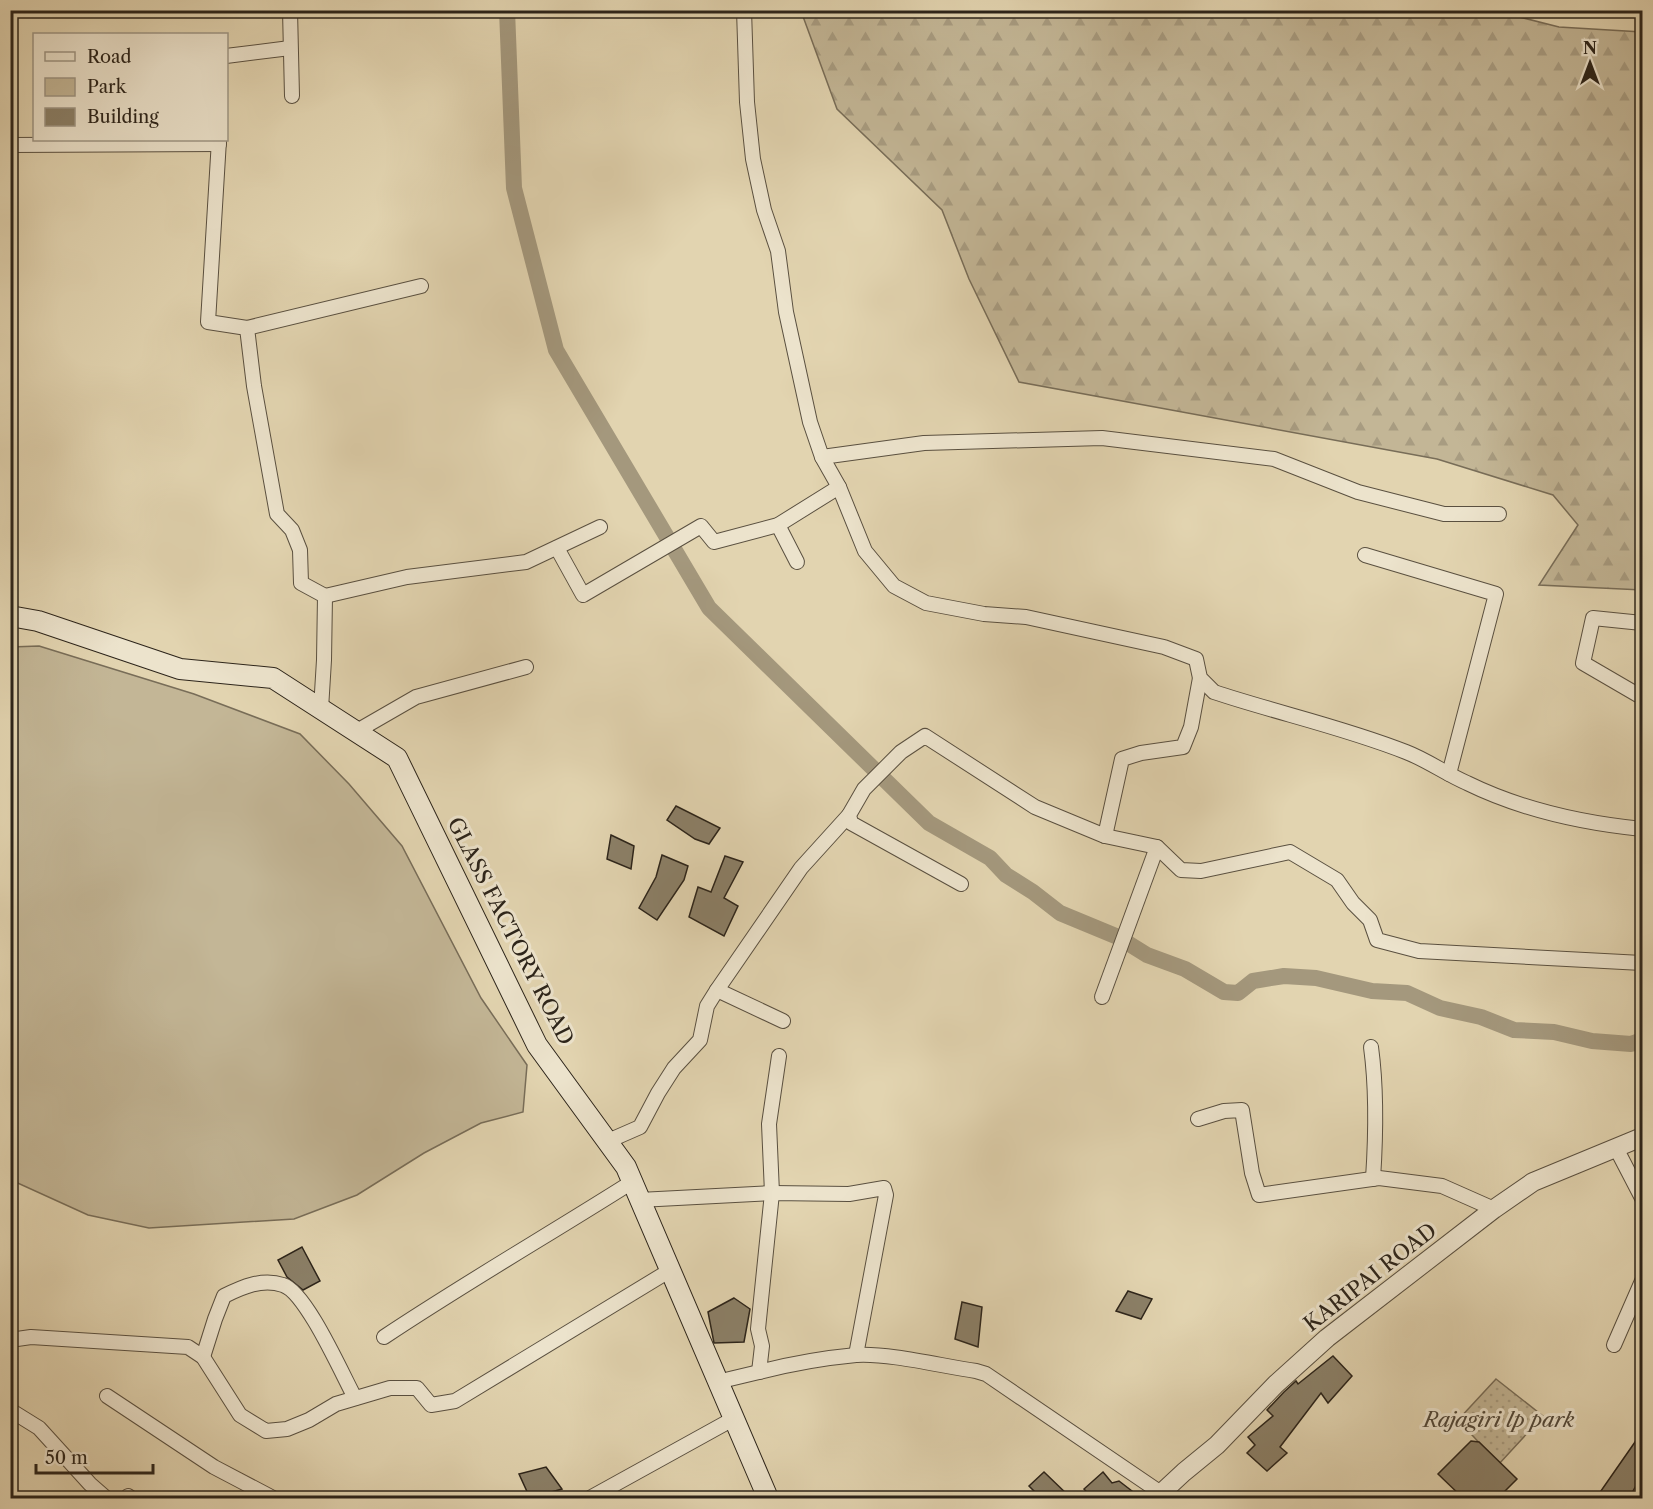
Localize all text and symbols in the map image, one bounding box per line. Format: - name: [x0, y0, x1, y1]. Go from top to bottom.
- legend: [33, 33, 228, 141]
- north arrow: [1560, 33, 1620, 93]
- text: N: [1583, 38, 1597, 58]
- text: Road: [87, 46, 132, 68]
- text: Park: [87, 76, 128, 98]
- text: Building: [87, 106, 159, 128]
- street label: GLASS FACTORY ROAD: [443, 813, 579, 1049]
- street label: KARIPAI ROAD: [1299, 1217, 1441, 1337]
- park label: Rajagiri lp park: [1421, 1407, 1575, 1432]
- scale bar: [36, 1437, 153, 1475]
- text: 50 m: [45, 1447, 88, 1469]

